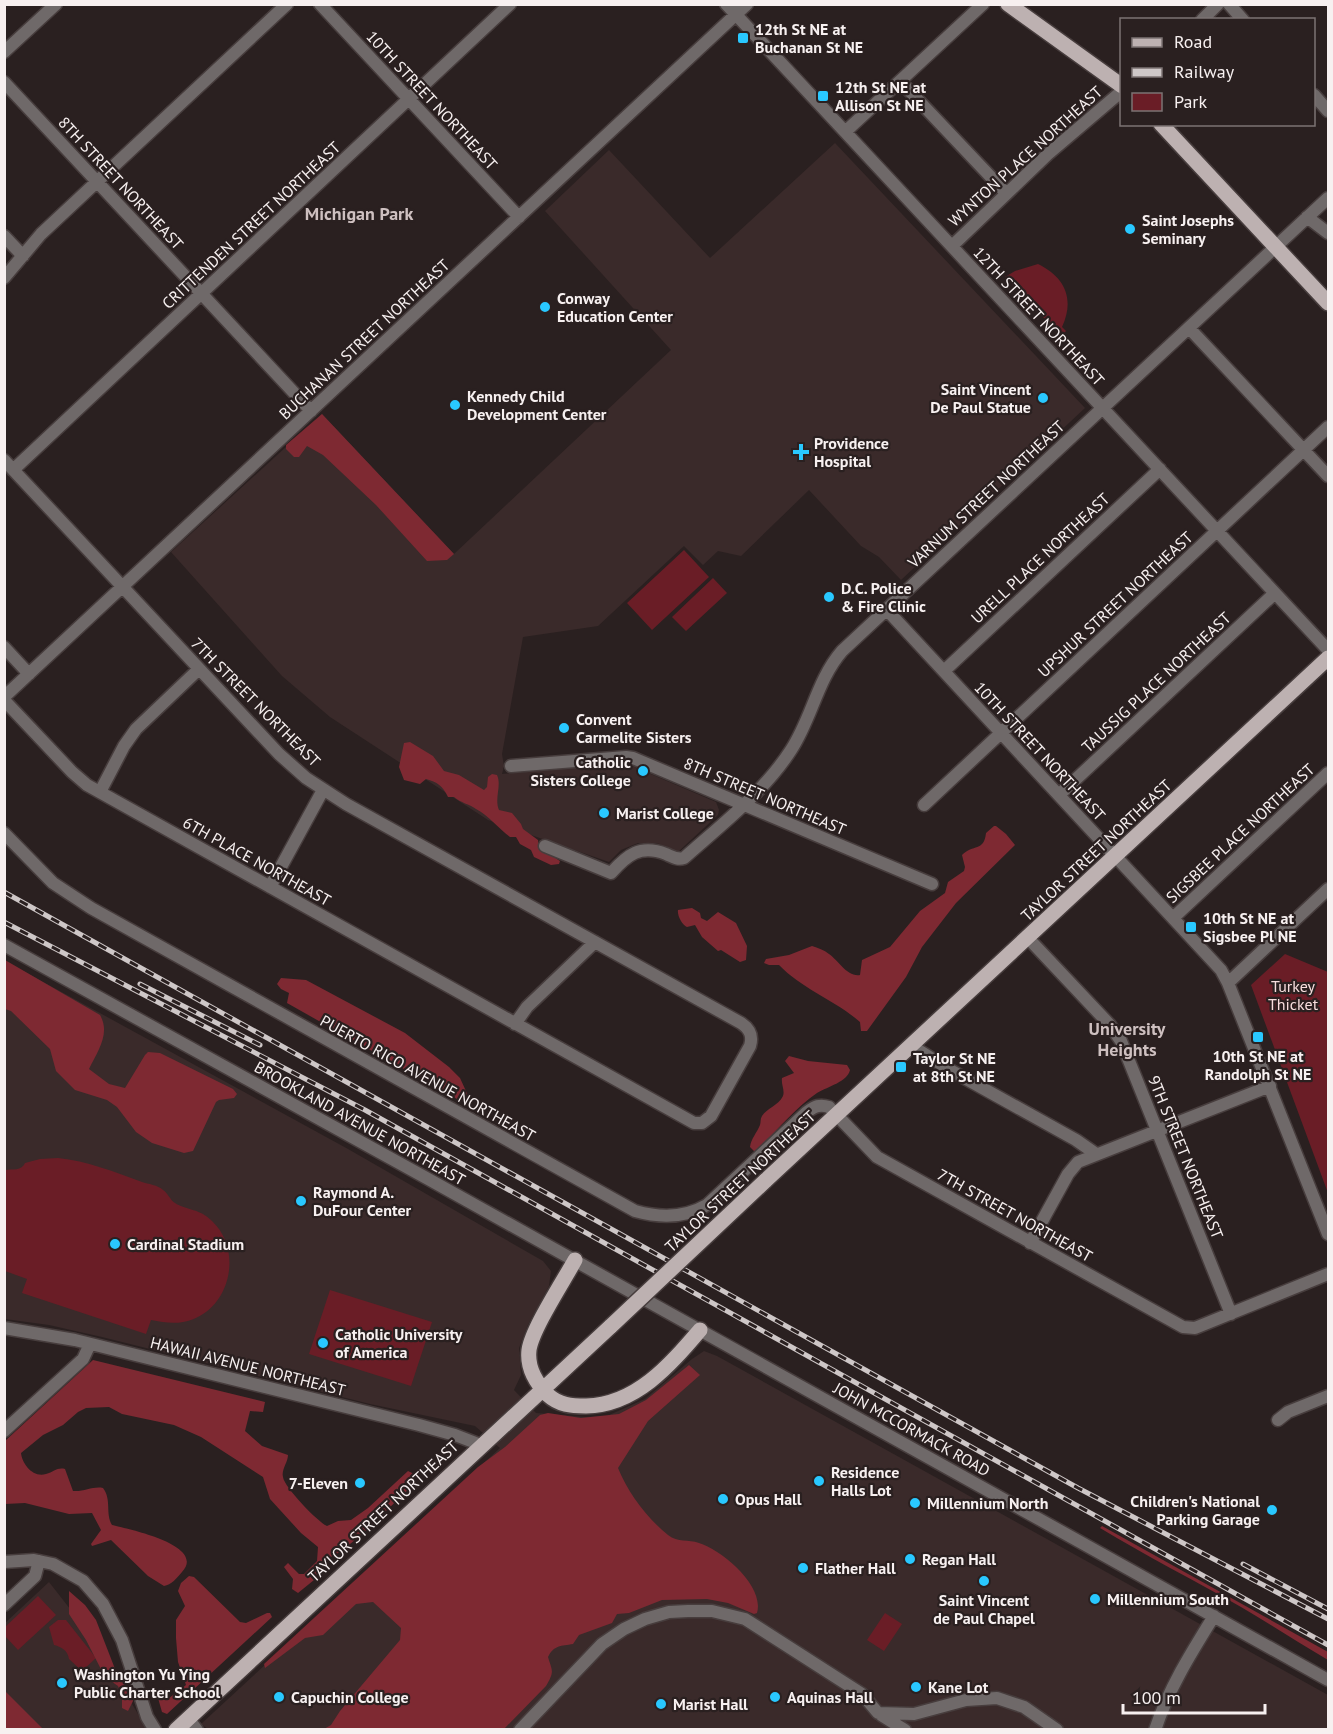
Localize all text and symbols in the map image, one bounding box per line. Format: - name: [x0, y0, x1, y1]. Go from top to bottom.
- legend: [1120, 18, 1315, 126]
- place label: 12th St NE at Buchanan St NE: [755, 19, 863, 57]
- street label: 10TH STREET NORTHEAST: [362, 26, 502, 174]
- text: Road: [1174, 30, 1212, 53]
- marker: 12th St NE at Buchanan St NE: [736, 31, 750, 45]
- text: Railway: [1174, 60, 1235, 83]
- place label: 12th St NE at Allison St NE: [835, 77, 926, 115]
- street label: WYNTON PLACE NORTHEAST: [944, 81, 1106, 231]
- marker: 12th St NE at Allison St NE: [816, 89, 830, 103]
- text: Park: [1174, 90, 1207, 113]
- street label: 8TH STREET NORTHEAST: [54, 112, 188, 254]
- street label: CRITTENDEN STREET NORTHEAST: [158, 137, 344, 313]
- district label: Michigan Park: [305, 202, 413, 225]
- place label: Saint Josephs Seminary: [1142, 210, 1234, 248]
- marker: Saint Josephs Seminary: [1123, 222, 1137, 236]
- street label: 12TH STREET NORTHEAST: [969, 242, 1109, 390]
- street label: BUCHANAN STREET NORTHEAST: [275, 255, 454, 423]
- place label: Conway Education Center: [557, 288, 673, 326]
- marker: Conway Education Center: [538, 300, 552, 314]
- place label: Saint Vincent De Paul Statue: [930, 379, 1031, 417]
- place label: Kennedy Child Development Center: [467, 386, 607, 424]
- marker: Saint Vincent De Paul Statue: [1036, 391, 1050, 405]
- marker: Kennedy Child Development Center: [448, 398, 462, 412]
- street label: VARNUM STREET NORTHEAST: [903, 416, 1069, 573]
- place label: Providence Hospital: [814, 433, 889, 471]
- marker: Providence Hospital: [792, 443, 810, 461]
- street label: URELL PLACE NORTHEAST: [967, 489, 1114, 627]
- street label: UPSHUR STREET NORTHEAST: [1033, 527, 1197, 681]
- place label: D.C. Police & Fire Clinic: [841, 578, 926, 616]
- marker: D.C. Police & Fire Clinic: [822, 590, 836, 604]
- street label: TAUSSIG PLACE NORTHEAST: [1077, 608, 1235, 756]
- street label: 7TH STREET NORTHEAST: [187, 633, 325, 771]
- street label: 10TH STREET NORTHEAST: [970, 677, 1110, 825]
- place label: Convent Carmelite Sisters: [576, 709, 692, 747]
- marker: Convent Carmelite Sisters: [557, 721, 571, 735]
- place label: Catholic Sisters College: [531, 752, 631, 790]
- street label: 8TH STREET NORTHEAST: [681, 753, 849, 839]
- street label: SIGSBEE PLACE NORTHEAST: [1162, 759, 1318, 907]
- marker: Catholic Sisters College: [636, 764, 650, 778]
- street label: TAYLOR STREET NORTHEAST: [1017, 775, 1176, 925]
- place label: Marist College: [616, 803, 714, 823]
- marker: Marist College: [597, 806, 611, 820]
- street label: 6TH PLACE NORTHEAST: [180, 812, 335, 910]
- place label: 10th St NE at Sigsbee Pl NE: [1203, 908, 1297, 946]
- marker: 10th St NE at Sigsbee Pl NE: [1184, 920, 1198, 934]
- park label: Turkey Thicket: [1268, 976, 1319, 1014]
- street label: PUERTO RICO AVENUE NORTHEAST: [317, 1010, 539, 1146]
- district label: University Heights: [1089, 1017, 1166, 1061]
- marker: 10th St NE at Randolph St NE: [1251, 1030, 1265, 1044]
- place label: 10th St NE at Randolph St NE: [1205, 1046, 1311, 1084]
- place label: Taylor St NE at 8th St NE: [913, 1048, 996, 1086]
- street label: BROOKLAND AVENUE NORTHEAST: [251, 1057, 469, 1190]
- marker: Taylor St NE at 8th St NE: [894, 1060, 908, 1074]
- street label: 9TH STREET NORTHEAST: [1144, 1072, 1228, 1242]
- street label: TAYLOR STREET NORTHEAST: [661, 1106, 820, 1256]
- street label: 7TH STREET NORTHEAST: [934, 1164, 1096, 1266]
- place label: Raymond A. DuFour Center: [313, 1182, 412, 1220]
- marker: Raymond A. DuFour Center: [294, 1194, 308, 1208]
- place label: Cardinal Stadium: [127, 1234, 244, 1254]
- marker: Cardinal Stadium: [108, 1237, 122, 1251]
- place label: Catholic University of America: [335, 1324, 463, 1362]
- street label: HAWAII AVENUE NORTHEAST: [148, 1332, 348, 1400]
- marker: Catholic University of America: [316, 1336, 330, 1350]
- street label: JOHN MCCORMACK ROAD: [830, 1377, 994, 1480]
- street label: TAYLOR STREET NORTHEAST: [304, 1436, 463, 1586]
- place label: Residence Halls Lot: [831, 1462, 899, 1500]
- place label: 7-Eleven: [289, 1473, 348, 1493]
- marker: Residence Halls Lot: [812, 1474, 826, 1488]
- marker: 7-Eleven: [353, 1476, 367, 1490]
- place label: Opus Hall: [735, 1489, 802, 1509]
- place label: Children's National Parking Garage: [1130, 1491, 1260, 1529]
- marker: Opus Hall: [716, 1492, 730, 1506]
- place label: Millennium North: [927, 1493, 1048, 1513]
- marker: Millennium North: [908, 1496, 922, 1510]
- marker: Children's National Parking Garage: [1265, 1503, 1279, 1517]
- place label: Regan Hall: [922, 1549, 996, 1569]
- marker: Regan Hall: [903, 1552, 917, 1566]
- place label: Flather Hall: [815, 1558, 896, 1578]
- marker: Flather Hall: [796, 1561, 810, 1575]
- marker: Saint Vincent de Paul Chapel: [977, 1574, 991, 1588]
- place label: Millennium South: [1107, 1589, 1229, 1609]
- place label: Saint Vincent de Paul Chapel: [933, 1590, 1035, 1628]
- marker: Millennium South: [1088, 1592, 1102, 1606]
- place label: Washington Yu Ying Public Charter School: [74, 1664, 221, 1702]
- marker: Washington Yu Ying Public Charter School: [55, 1676, 69, 1690]
- place label: Kane Lot: [928, 1677, 989, 1697]
- scale bar: [1123, 1677, 1266, 1715]
- marker: Kane Lot: [909, 1680, 923, 1694]
- text: 100 m: [1132, 1686, 1181, 1709]
- place label: Capuchin College: [291, 1687, 409, 1707]
- place label: Aquinas Hall: [787, 1687, 873, 1707]
- marker: Capuchin College: [272, 1690, 286, 1704]
- marker: Aquinas Hall: [768, 1690, 782, 1704]
- place label: Marist Hall: [673, 1694, 748, 1714]
- marker: Marist Hall: [654, 1697, 668, 1711]

